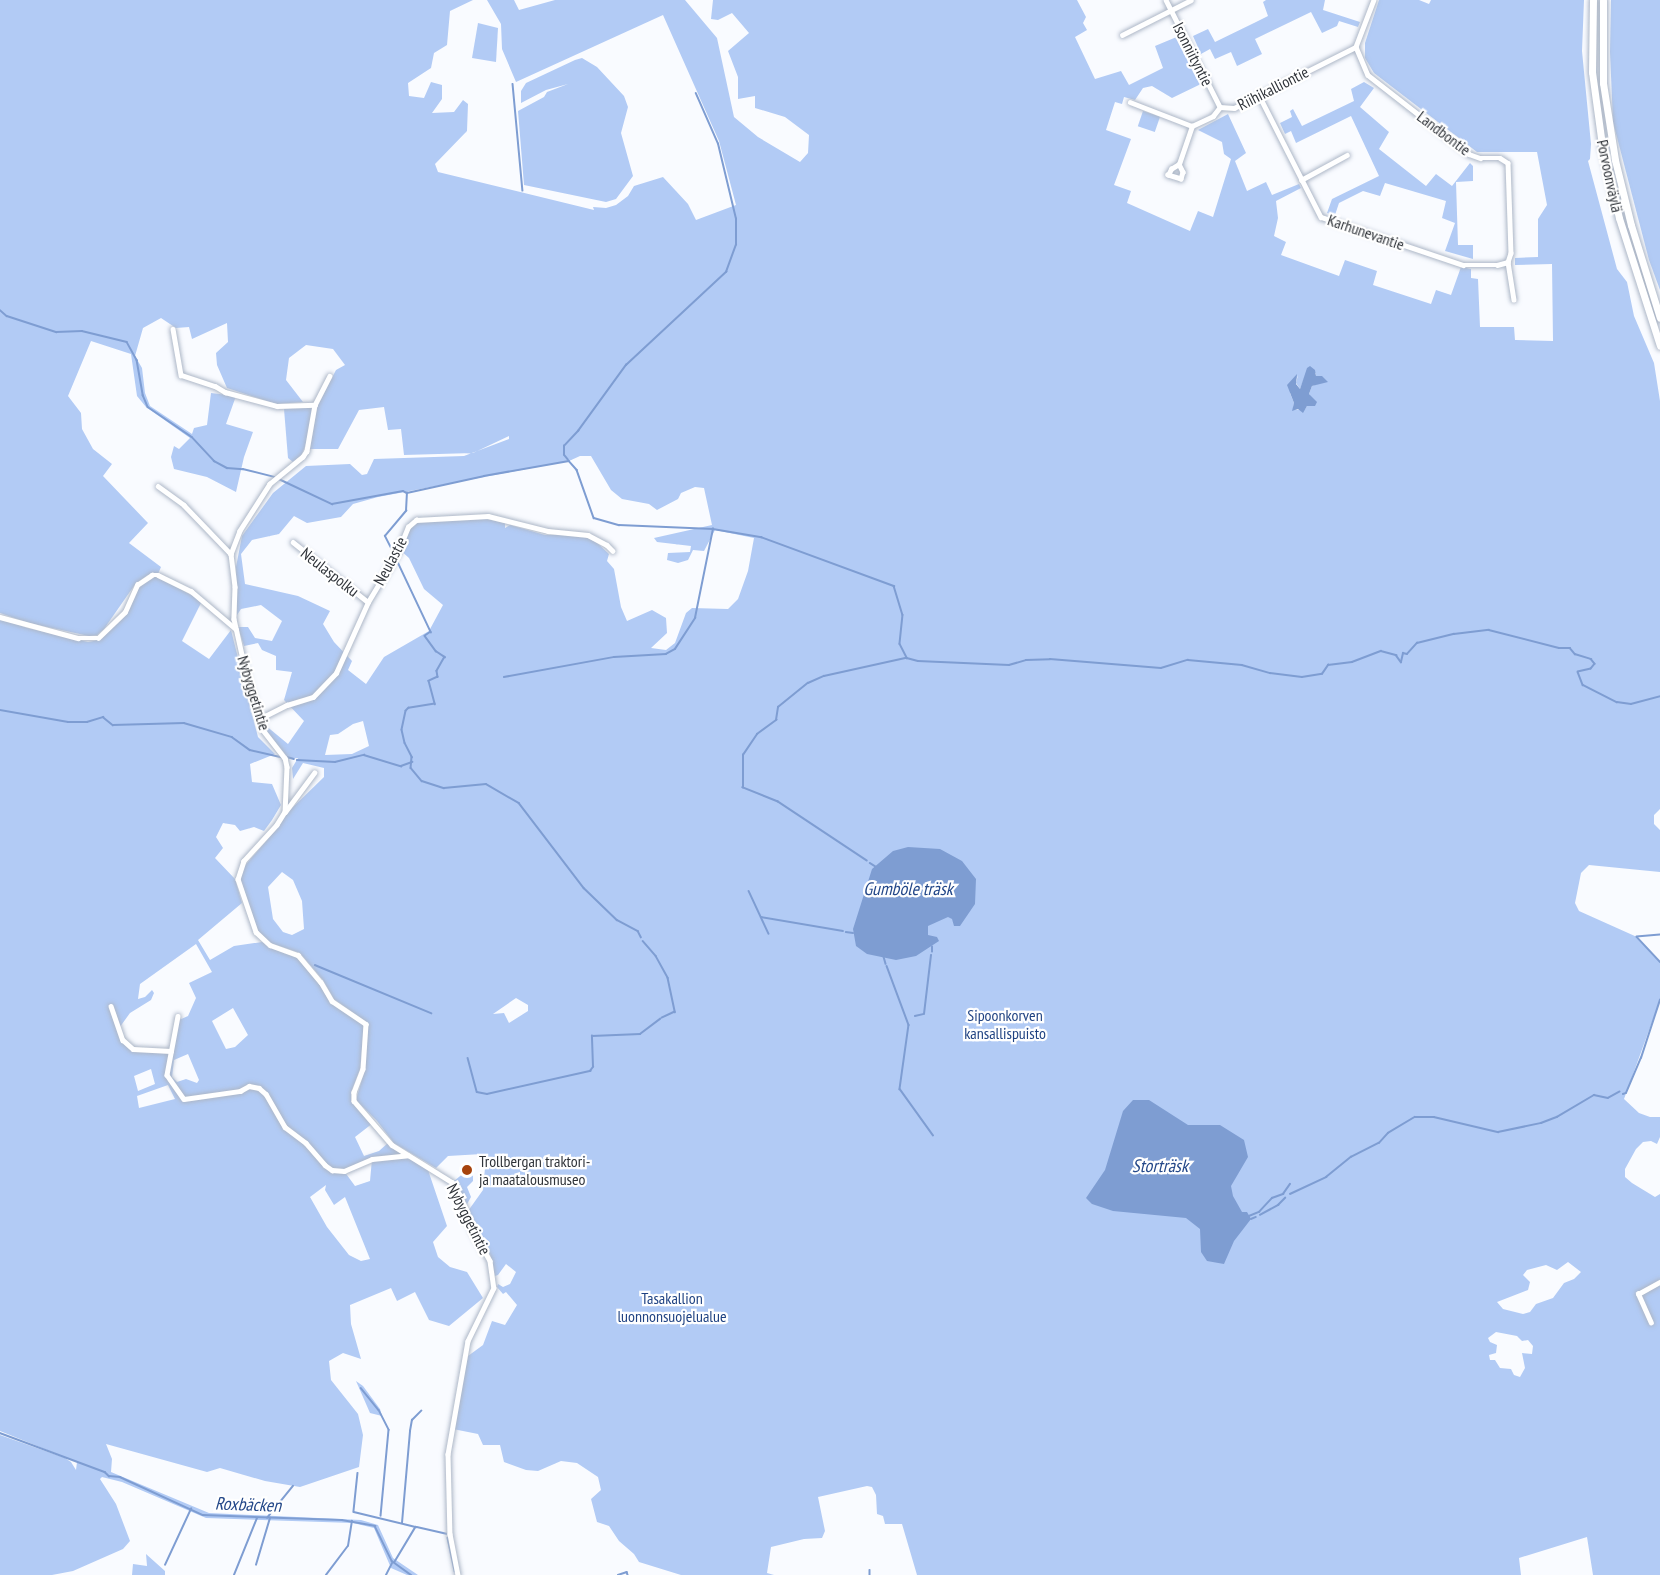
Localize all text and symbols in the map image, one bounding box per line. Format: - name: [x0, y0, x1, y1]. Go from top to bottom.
- street label: Isonniityntie: [1169, 19, 1217, 89]
- street label: Riihikalliontie: [1234, 62, 1312, 114]
- street label: Landbontie: [1413, 107, 1475, 159]
- street label: Porvoonväylä: [1593, 138, 1627, 214]
- street label: Karhunevantie: [1325, 210, 1407, 254]
- street label: Neulastie: [369, 533, 411, 589]
- street label: Neulaspolku: [297, 543, 363, 601]
- street label: Nybyggetintie: [234, 653, 274, 733]
- water label: Gumböle träsk: [863, 878, 953, 900]
- park label: Sipoonkorven kansallispuisto: [964, 1005, 1046, 1043]
- place label: Trollbergan traktori- ja maatalousmuseo: [479, 1151, 590, 1189]
- water label: Storträsk: [1132, 1155, 1188, 1177]
- marker: Trollbergan traktori- ja maatalousmuseo: [460, 1163, 474, 1177]
- street label: Nybyggetintie: [443, 1180, 495, 1258]
- park label: Tasakallion luonnonsuojelualue: [617, 1288, 727, 1326]
- water label: Roxbäcken: [214, 1493, 282, 1517]

